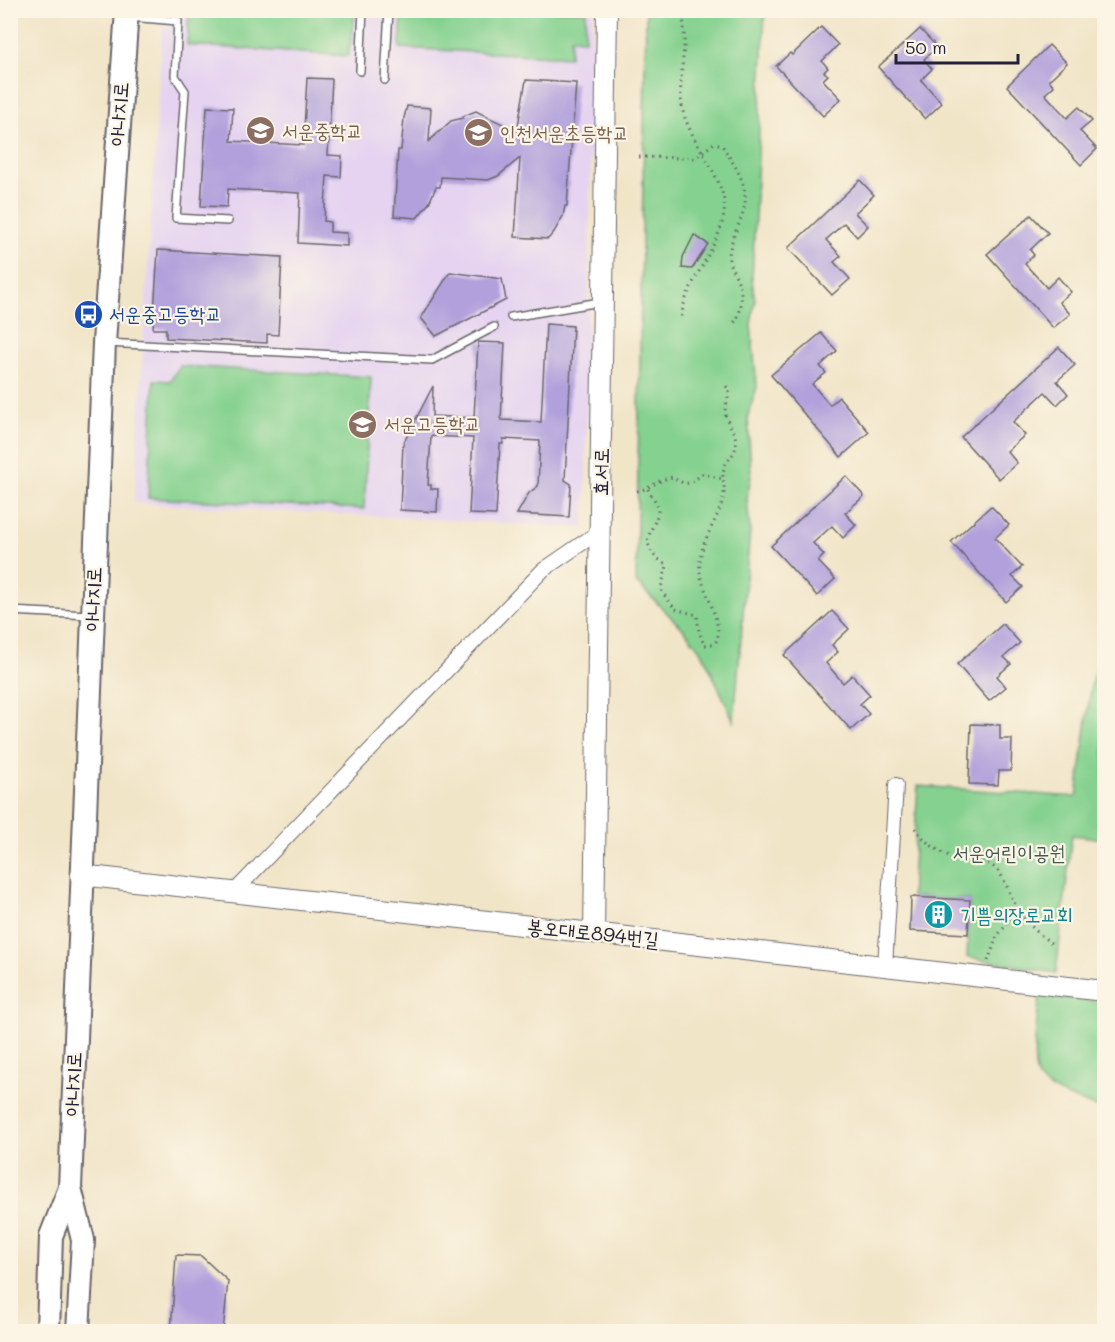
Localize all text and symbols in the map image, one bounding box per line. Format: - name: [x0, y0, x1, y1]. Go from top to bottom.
- scale bar: [896, 27, 1018, 65]
- text: 50 m: [905, 35, 947, 59]
- street label: 아나지로: [103, 81, 133, 147]
- school or university icon: 서운중학교: [245, 115, 277, 147]
- place label: 서운중학교: [282, 117, 362, 143]
- school or university icon: 인천서운초등학교: [463, 117, 495, 149]
- place label: 인천서운초등학교: [500, 119, 629, 145]
- bus stop icon: 서운중고등학교: [72, 298, 104, 330]
- place label: 서운중고등학교: [109, 300, 222, 326]
- school or university icon: 서운고등학교: [347, 408, 379, 440]
- place label: 서운고등학교: [384, 410, 481, 436]
- street label: 효서로: [587, 448, 613, 496]
- street label: 아나지로: [78, 566, 106, 632]
- park label: 서운어린이공원: [953, 839, 1065, 865]
- building icon: 기쁨의장로교회: [923, 899, 955, 931]
- place label: 기쁨의장로교회: [960, 901, 1073, 927]
- street label: 봉오대로894번길: [526, 912, 660, 952]
- street label: 아나지로: [58, 1051, 86, 1117]

